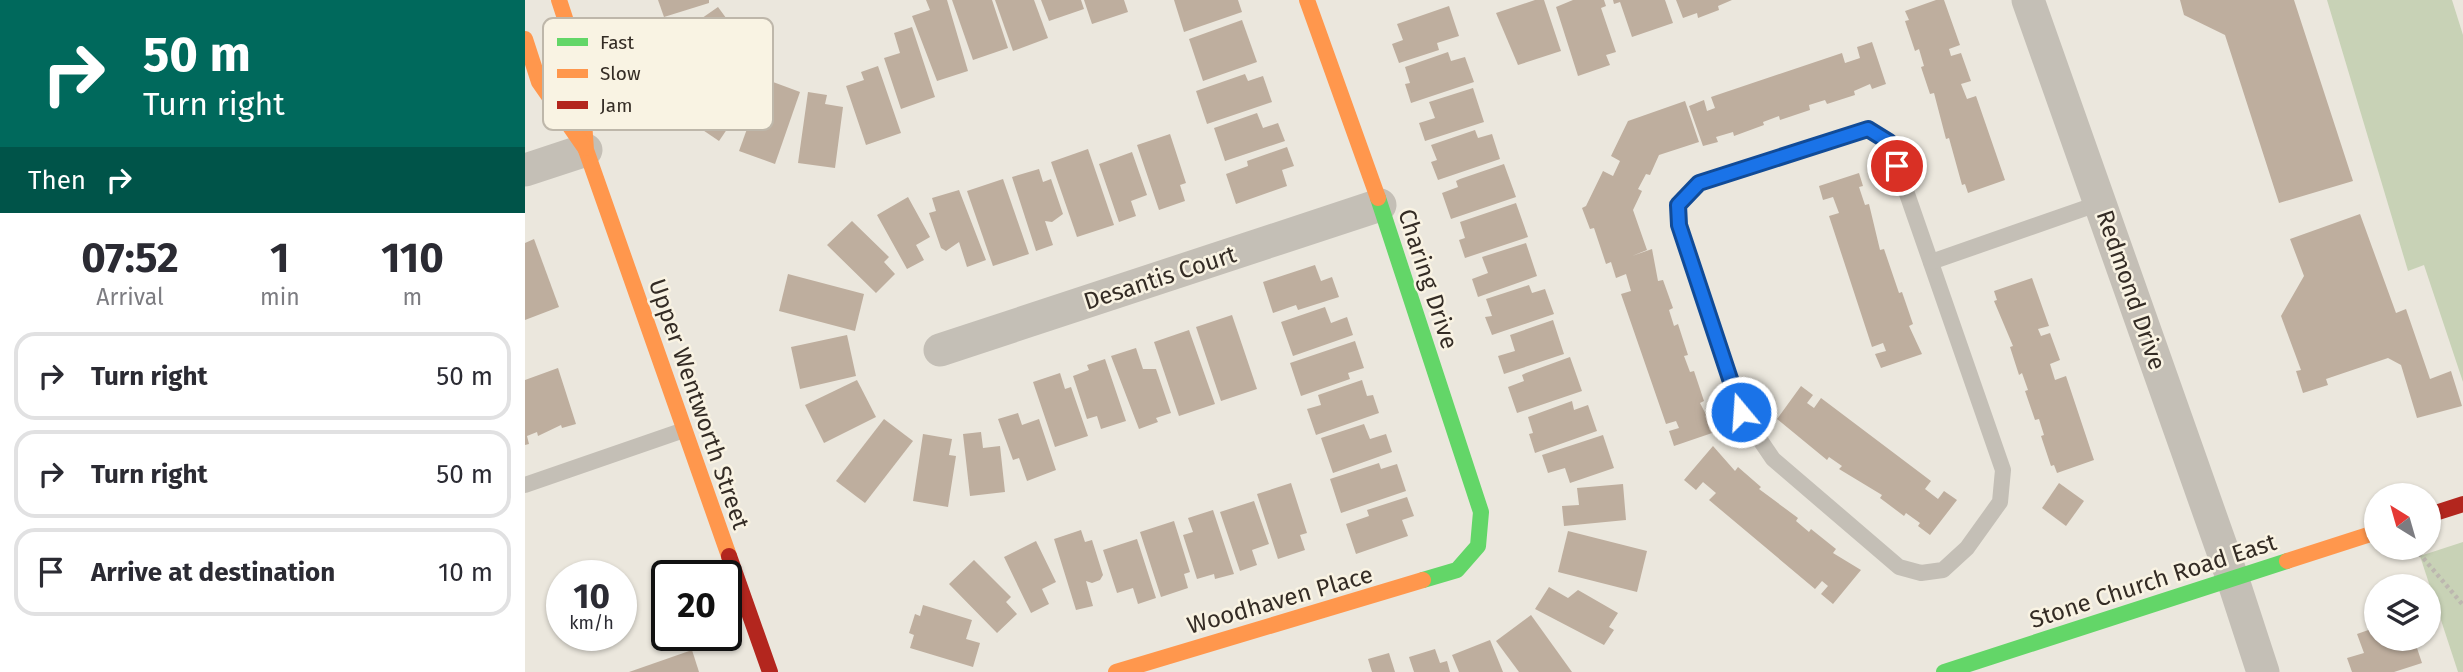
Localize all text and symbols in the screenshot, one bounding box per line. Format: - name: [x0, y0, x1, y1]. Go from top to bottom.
- legend: [543, 18, 773, 130]
- text: 50 m: [143, 25, 251, 84]
- icon: right: [28, 28, 119, 119]
- text: Fast: [600, 31, 634, 54]
- text: Slow: [600, 62, 641, 85]
- text: Turn right: [143, 85, 285, 123]
- text: Jam: [600, 94, 632, 117]
- pin: [1867, 136, 1927, 196]
- icon: arrive: [1878, 147, 1916, 185]
- icon: right: [100, 161, 138, 199]
- text: Then: [28, 165, 86, 196]
- street label: Charing Drive: [1392, 205, 1464, 353]
- street label: Redmond Drive: [2091, 206, 2171, 374]
- text: 07:52: [81, 233, 179, 283]
- text: 1: [270, 233, 290, 283]
- text: 110: [381, 233, 444, 283]
- street label: Desantis Court: [1080, 240, 1240, 316]
- street label: Upper Wentworth Street: [643, 275, 755, 533]
- text: Arrival: [96, 283, 164, 311]
- text: min: [260, 283, 300, 311]
- text: m: [402, 283, 422, 311]
- icon: right: [32, 357, 70, 395]
- text: Turn right: [91, 361, 208, 392]
- text: 50 m: [436, 361, 493, 392]
- position arrow: [1704, 375, 1778, 449]
- icon: right: [32, 455, 70, 493]
- text: Turn right: [91, 459, 208, 490]
- text: 50 m: [436, 459, 493, 490]
- north arrow: [2364, 483, 2441, 560]
- map controls: [2364, 483, 2441, 651]
- street label: Stone Church Road East: [2026, 528, 2280, 634]
- icon: arrive: [32, 553, 70, 591]
- text: Arrive at destination: [91, 557, 335, 588]
- text: 10 m: [438, 557, 493, 588]
- speed limit sign: 20: [651, 560, 742, 651]
- street label: Woodhaven Place: [1184, 560, 1376, 640]
- button: layers: [2364, 574, 2441, 651]
- text: 10: [573, 575, 610, 617]
- text: km/h: [569, 612, 614, 634]

